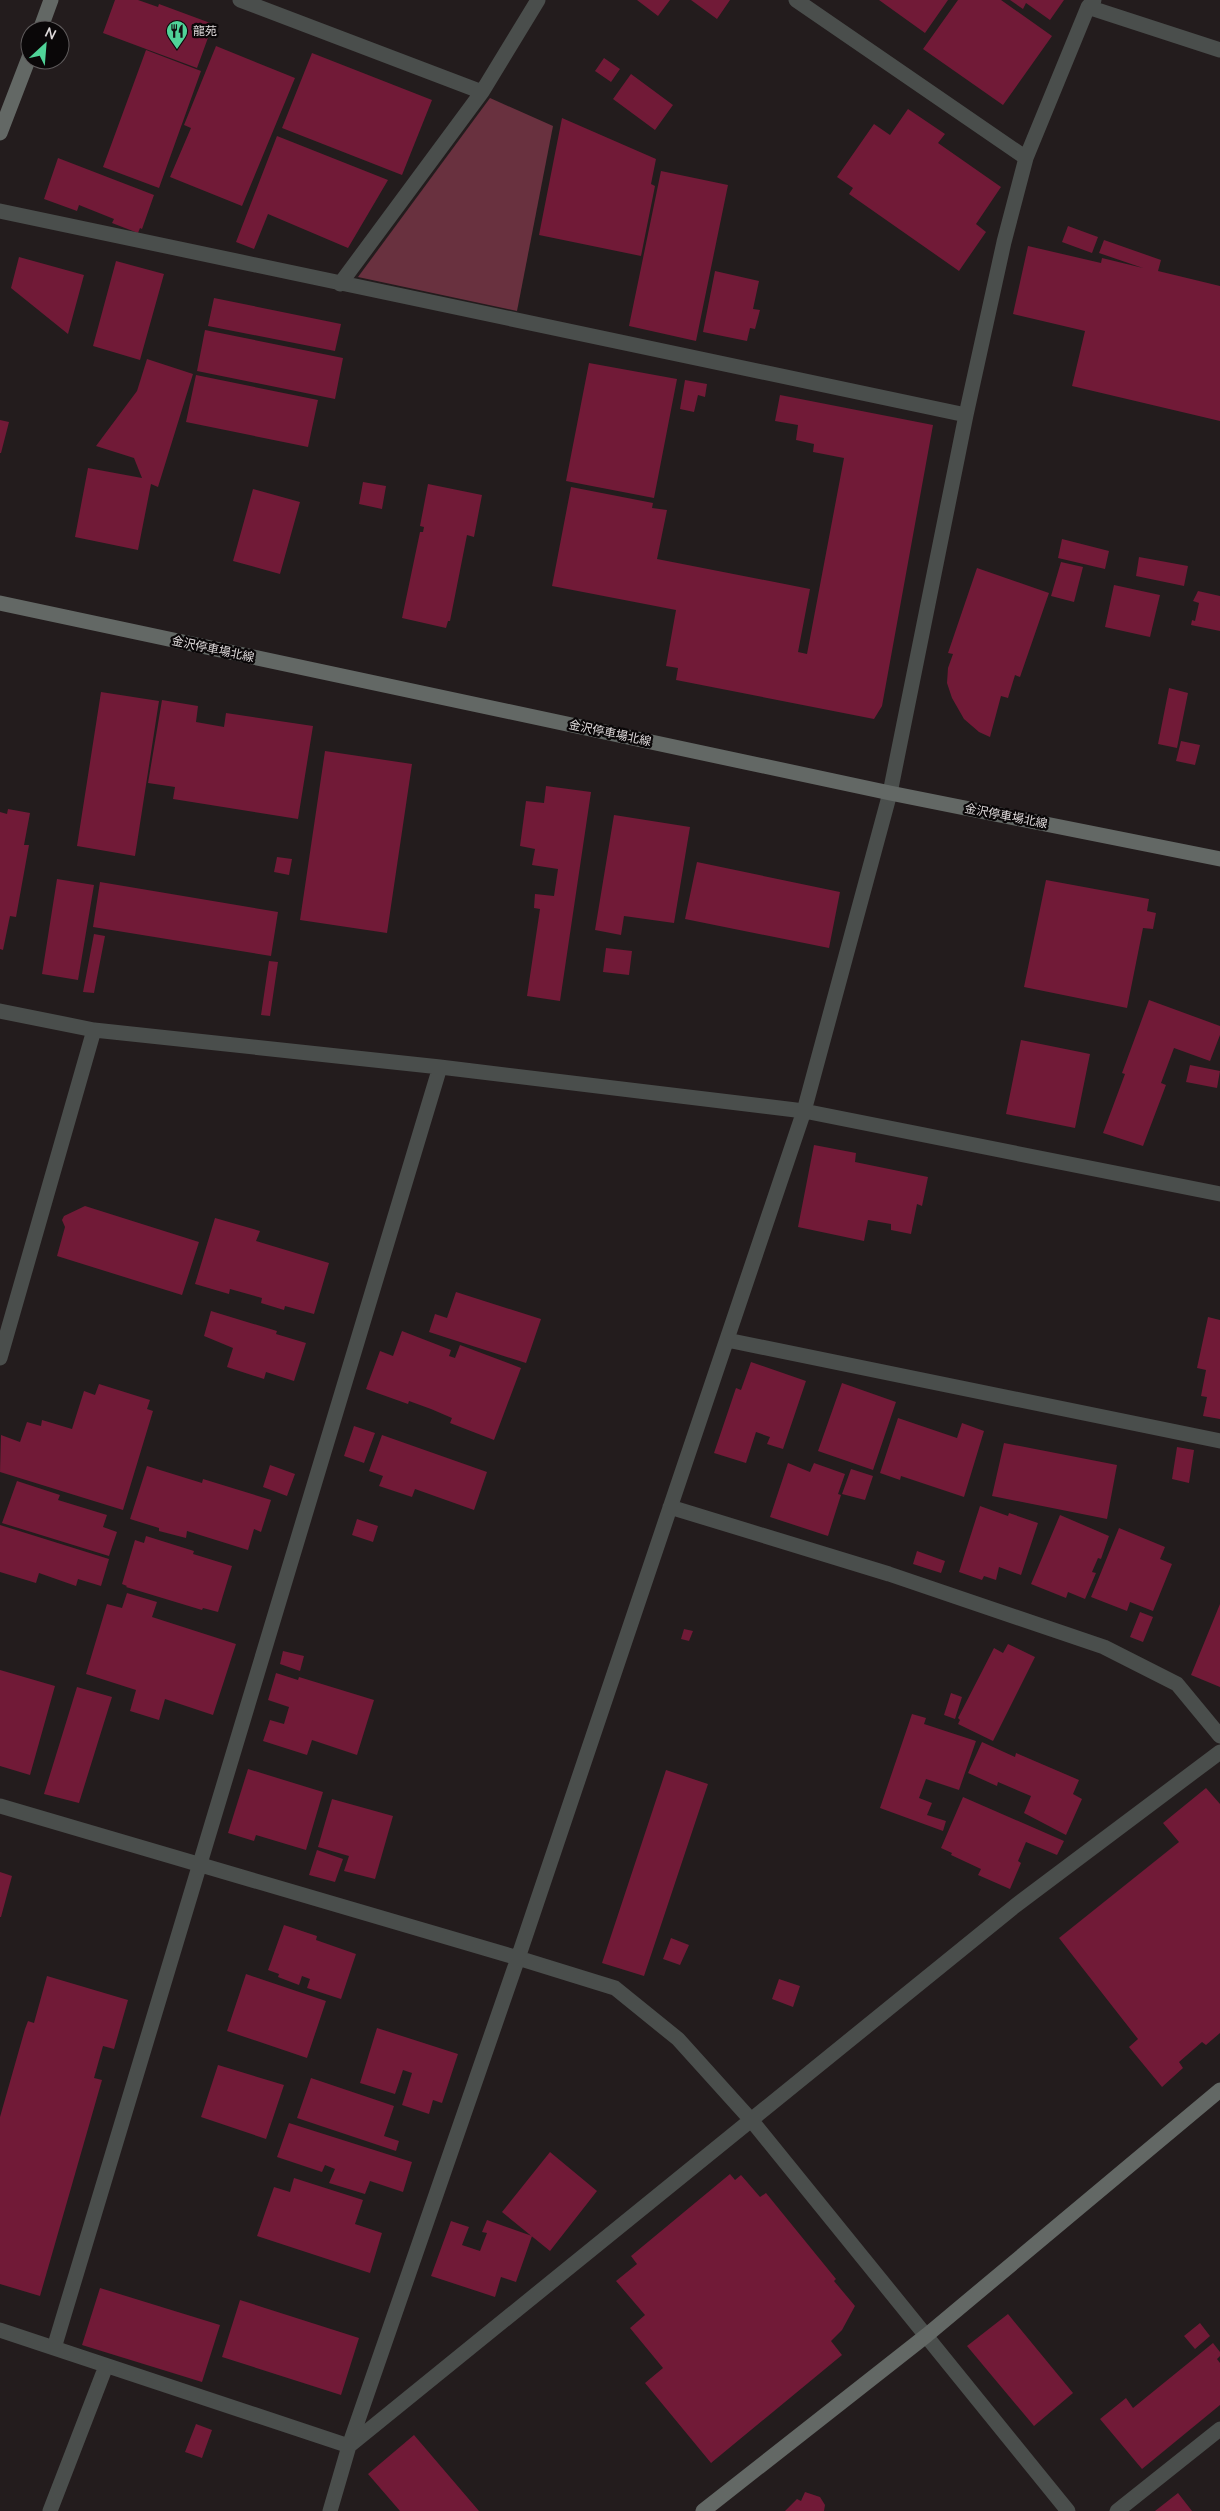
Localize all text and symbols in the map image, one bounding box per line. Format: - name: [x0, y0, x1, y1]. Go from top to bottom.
- restaurant icon: 龍苑: [165, 19, 189, 50]
- north arrow: [20, 20, 70, 70]
- text: N: [42, 23, 59, 45]
- place label: 龍苑: [193, 23, 217, 39]
- street label: 金沢停車場北線: [170, 632, 256, 666]
- street label: 金沢停車場北線: [567, 716, 653, 750]
- street label: 金沢停車場北線: [963, 800, 1049, 832]

